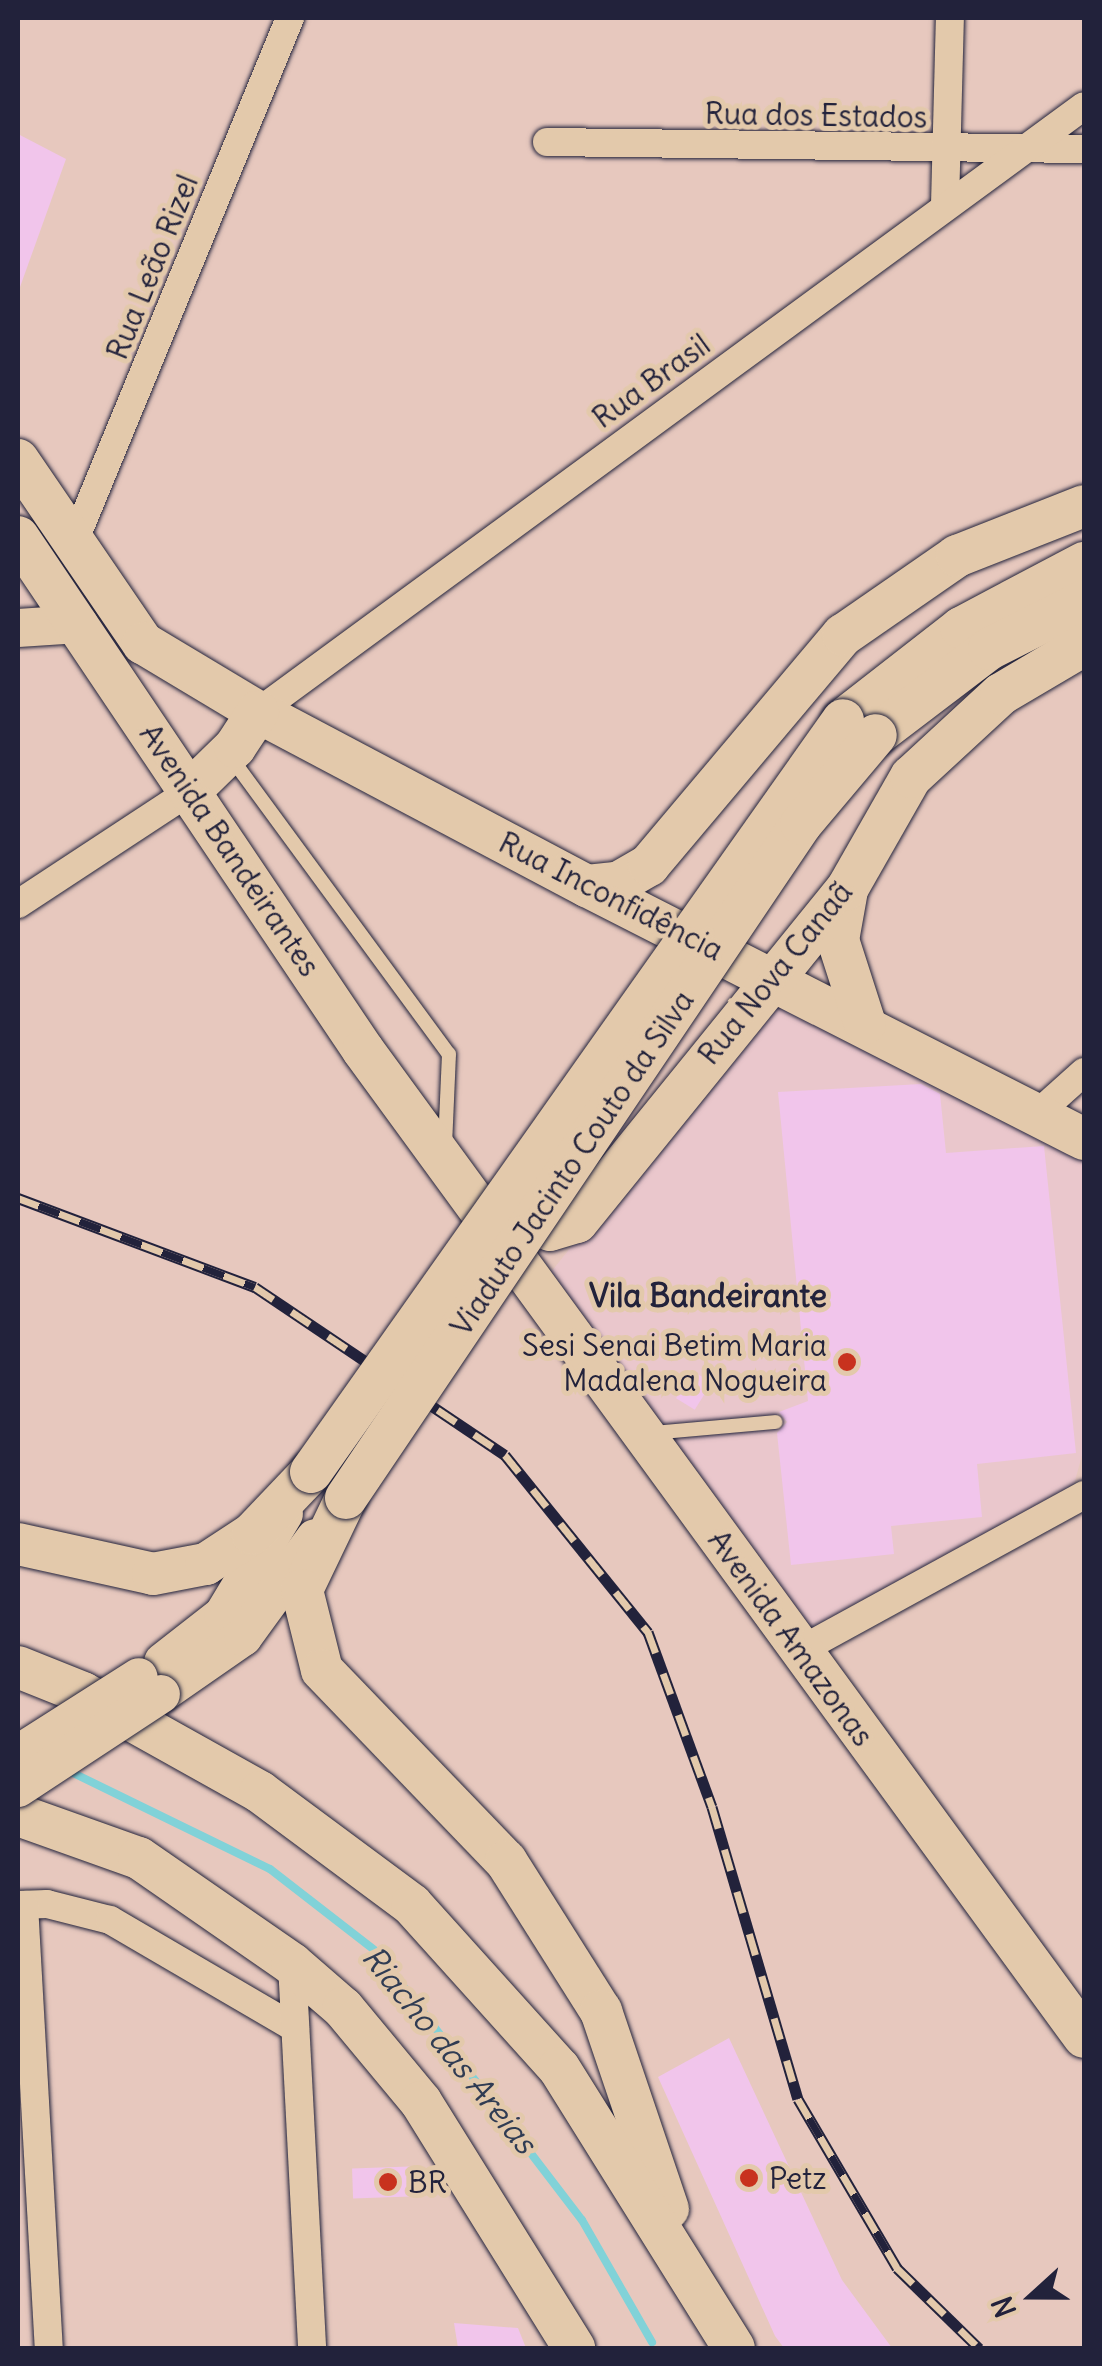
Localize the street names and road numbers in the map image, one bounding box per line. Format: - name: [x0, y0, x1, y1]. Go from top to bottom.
- street label: Rua dos Estados: [704, 95, 928, 135]
- street label: Rua Leão Rizel: [99, 170, 205, 364]
- street label: Rua Brasil: [585, 326, 717, 436]
- street label: Avenida Bandeirantes: [132, 717, 328, 983]
- street label: Rua Inconfidência: [493, 824, 729, 968]
- street label: Rua Nova Canaã: [690, 874, 860, 1072]
- street label: Viaduto Jacinto Couto da Silva: [443, 984, 701, 1342]
- street label: Avenida Amazonas: [701, 1523, 881, 1753]

